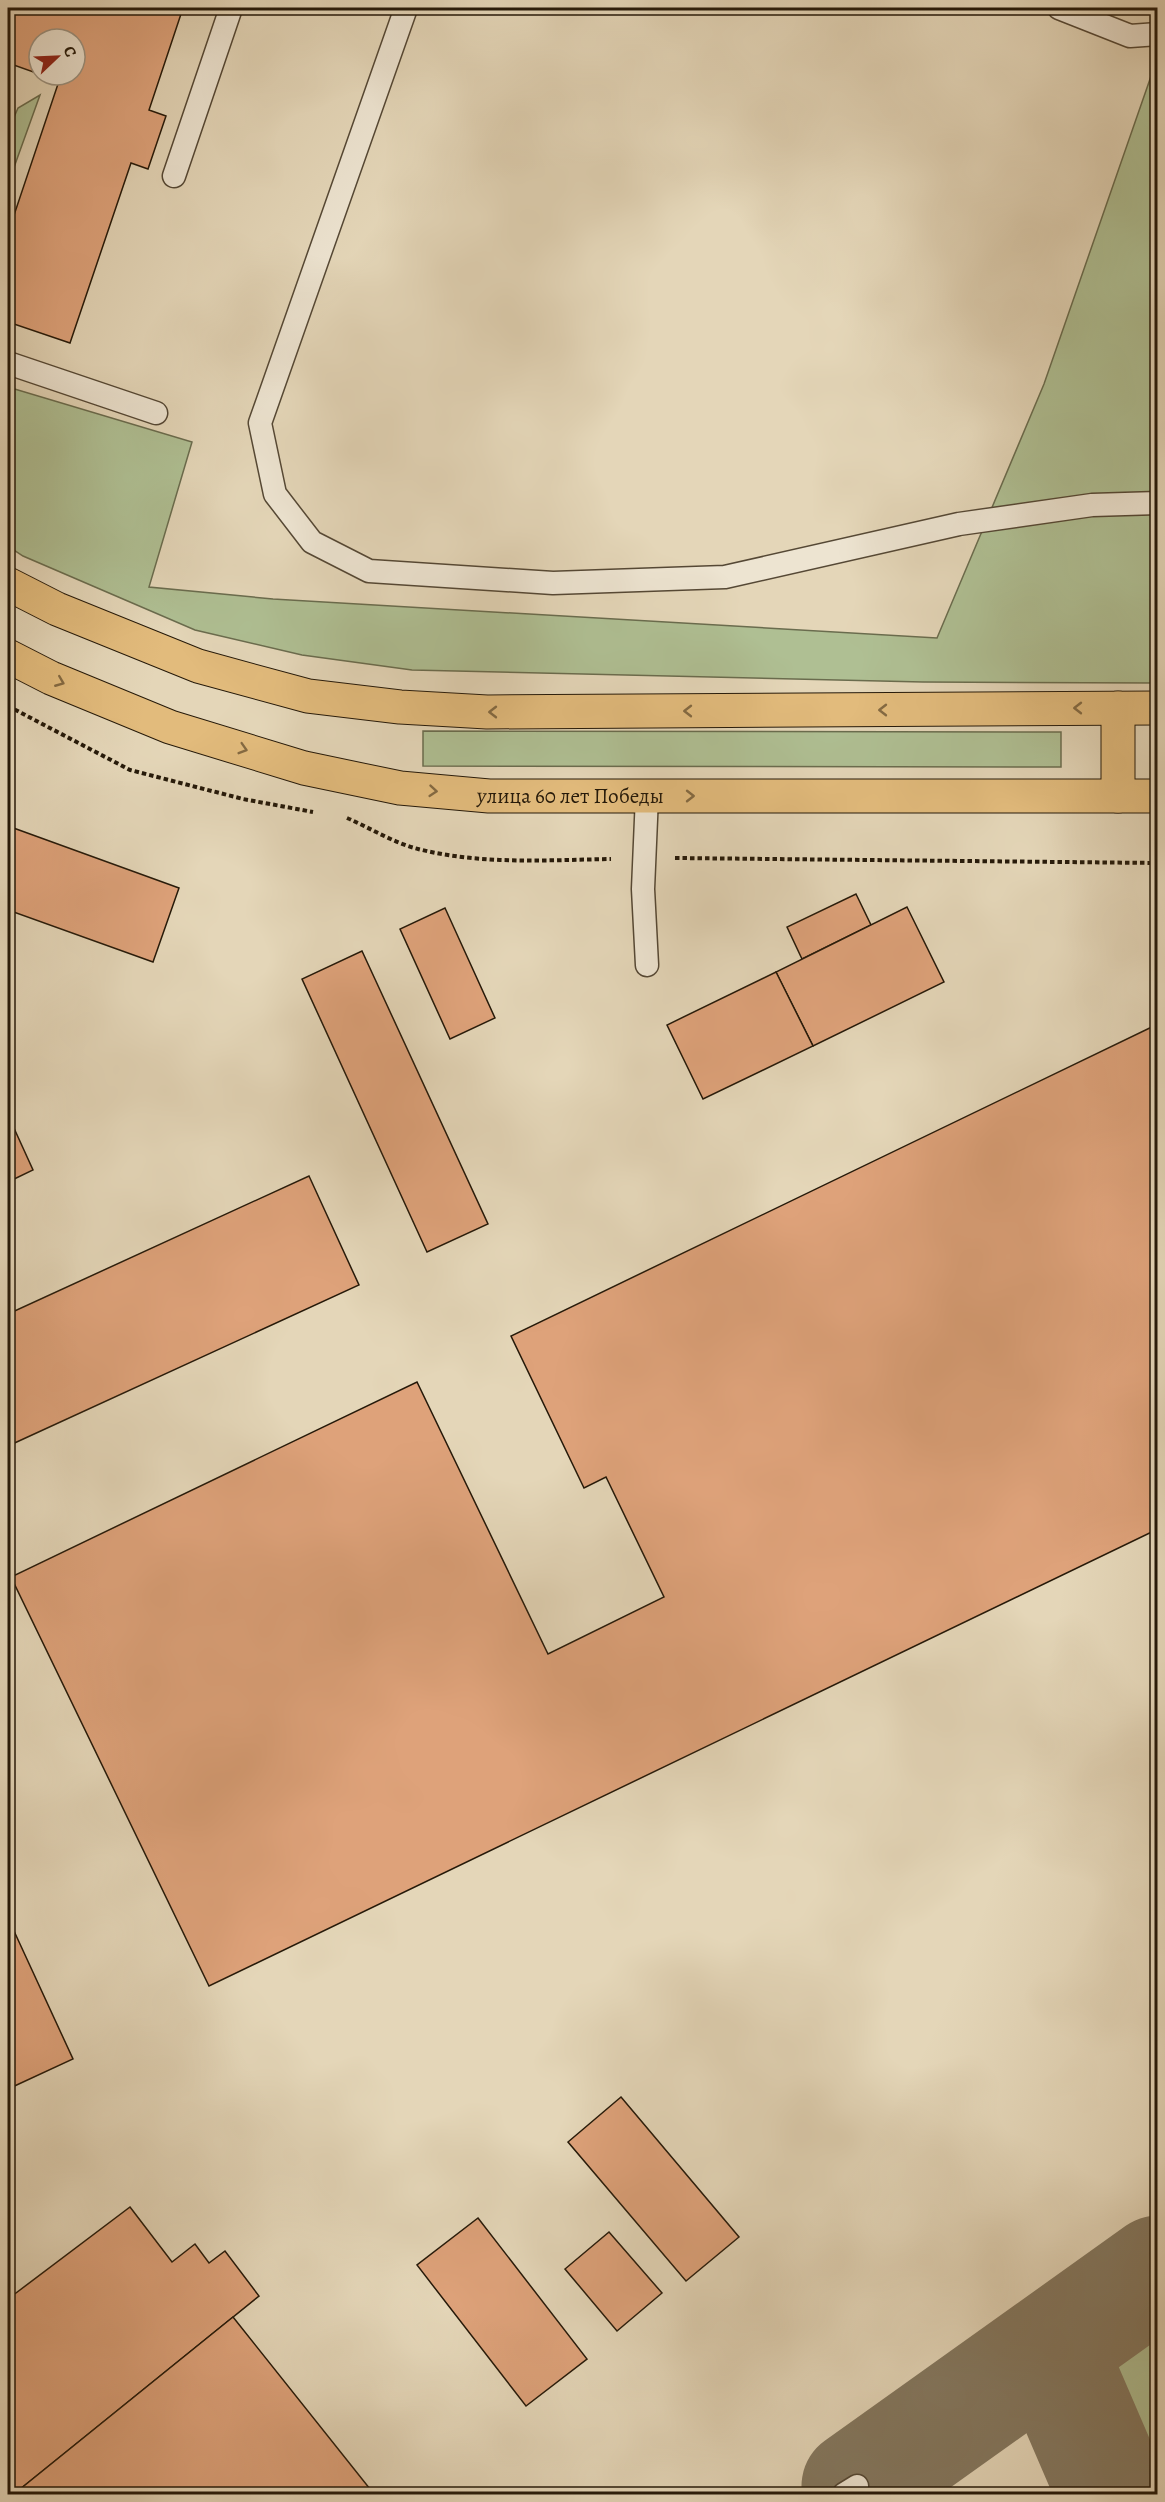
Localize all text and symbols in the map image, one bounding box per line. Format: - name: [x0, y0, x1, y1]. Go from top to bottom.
- north arrow: [27, 27, 87, 87]
- text: С: [58, 43, 82, 60]
- one-way arrow: [54, 675, 65, 687]
- one-way arrow: [1074, 702, 1083, 715]
- one-way arrow: [879, 704, 888, 716]
- one-way arrow: [684, 705, 693, 717]
- one-way arrow: [489, 706, 498, 718]
- one-way arrow: [237, 742, 248, 754]
- street label: улица 60 лет Победы: [475, 781, 664, 810]
- one-way arrow: [428, 784, 437, 797]
- one-way arrow: [686, 790, 695, 802]

